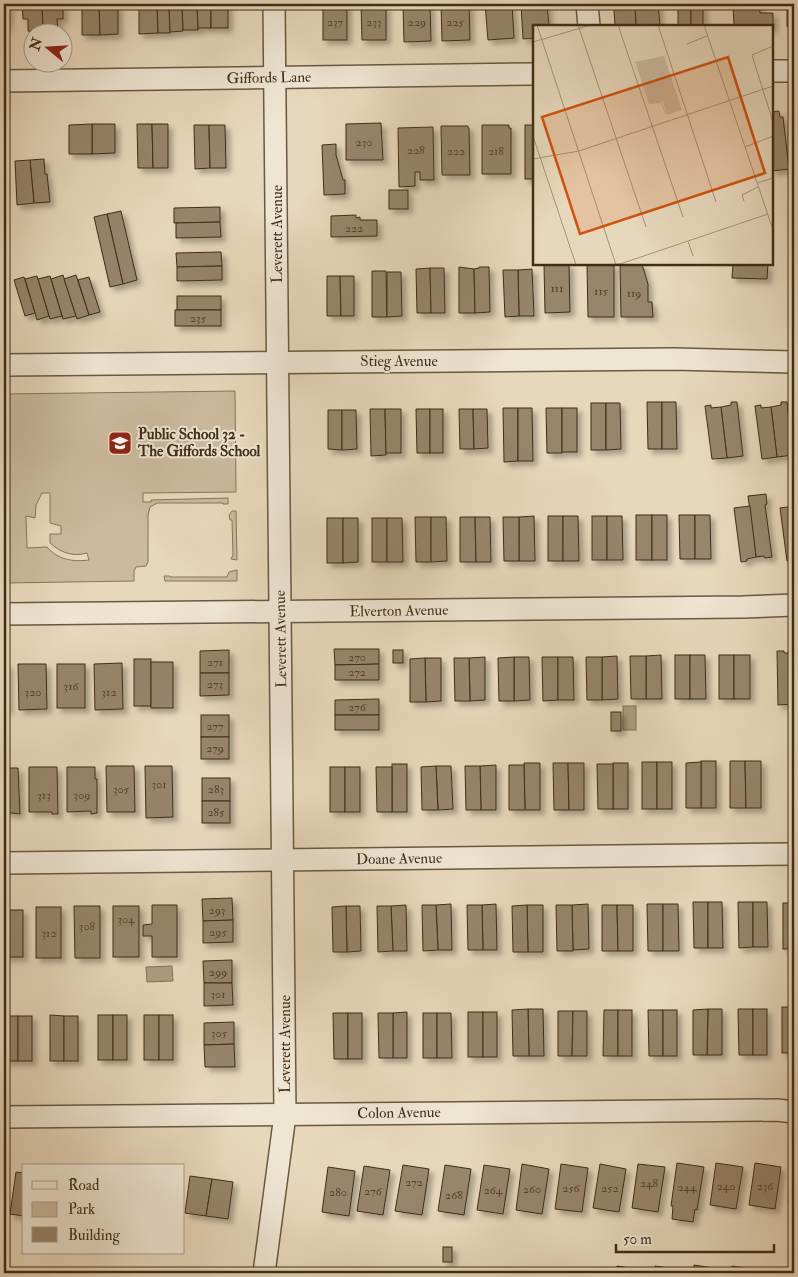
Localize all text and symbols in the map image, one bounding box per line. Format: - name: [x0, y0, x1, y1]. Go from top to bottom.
- house number: 237: [327, 15, 344, 30]
- house number: 233: [366, 15, 382, 30]
- house number: 229: [408, 15, 426, 30]
- house number: 225: [446, 15, 464, 30]
- north arrow: [22, 22, 72, 72]
- inset map: [533, 25, 773, 265]
- text: N: [26, 35, 46, 54]
- street label: Giffords Lane: [227, 68, 311, 88]
- house number: 230: [356, 135, 372, 150]
- house number: 228: [407, 143, 425, 158]
- house number: 222: [447, 144, 465, 159]
- house number: 218: [488, 144, 504, 159]
- street label: Leverett Avenue: [268, 185, 287, 283]
- house number: 222: [345, 221, 363, 236]
- house number: 111: [551, 281, 563, 296]
- house number: 115: [594, 284, 609, 299]
- house number: 119: [627, 286, 641, 301]
- house number: 235: [190, 311, 207, 326]
- street label: Stieg Avenue: [360, 352, 438, 371]
- place label: Public School 32 - The Giffords School: [137, 425, 261, 461]
- school or university icon: Public School 32 - The Giffords School: [107, 430, 133, 456]
- street label: Leverett Avenue: [271, 590, 291, 688]
- street label: Elverton Avenue: [349, 601, 449, 621]
- house number: 270: [348, 650, 366, 665]
- house number: 271: [207, 655, 223, 670]
- house number: 272: [348, 665, 366, 680]
- house number: 273: [207, 677, 223, 692]
- house number: 316: [64, 679, 79, 694]
- house number: 320: [25, 685, 41, 700]
- house number: 312: [102, 685, 116, 700]
- house number: 276: [348, 700, 367, 715]
- house number: 277: [206, 719, 224, 734]
- house number: 279: [206, 741, 224, 756]
- house number: 301: [152, 777, 166, 792]
- house number: 305: [113, 782, 130, 797]
- house number: 283: [208, 782, 224, 797]
- house number: 313: [37, 788, 51, 803]
- house number: 309: [74, 788, 90, 803]
- house number: 285: [208, 805, 225, 820]
- street label: Doane Avenue: [356, 849, 442, 869]
- house number: 293: [209, 903, 225, 918]
- house number: 304: [117, 912, 135, 927]
- house number: 308: [79, 919, 96, 934]
- house number: 295: [209, 925, 227, 940]
- house number: 312: [42, 926, 56, 941]
- house number: 299: [209, 965, 227, 980]
- house number: 301: [211, 987, 225, 1002]
- street label: Leverett Avenue: [276, 995, 295, 1093]
- house number: 305: [211, 1026, 228, 1041]
- street label: Colon Avenue: [357, 1103, 441, 1123]
- legend: [22, 1164, 185, 1254]
- house number: 272: [405, 1175, 423, 1190]
- text: Road: [68, 1176, 100, 1195]
- house number: 248: [640, 1176, 658, 1191]
- house number: 240: [717, 1179, 735, 1194]
- house number: 236: [757, 1179, 774, 1194]
- house number: 244: [677, 1180, 697, 1195]
- house number: 256: [562, 1181, 581, 1196]
- house number: 252: [601, 1181, 619, 1196]
- house number: 260: [523, 1182, 541, 1197]
- house number: 264: [484, 1183, 503, 1198]
- house number: 276: [364, 1184, 383, 1199]
- house number: 280: [329, 1185, 347, 1200]
- house number: 268: [445, 1188, 463, 1203]
- text: Park: [68, 1200, 95, 1219]
- scale bar: [616, 1222, 773, 1254]
- text: Building: [68, 1226, 120, 1245]
- text: 50 m: [623, 1230, 652, 1249]

